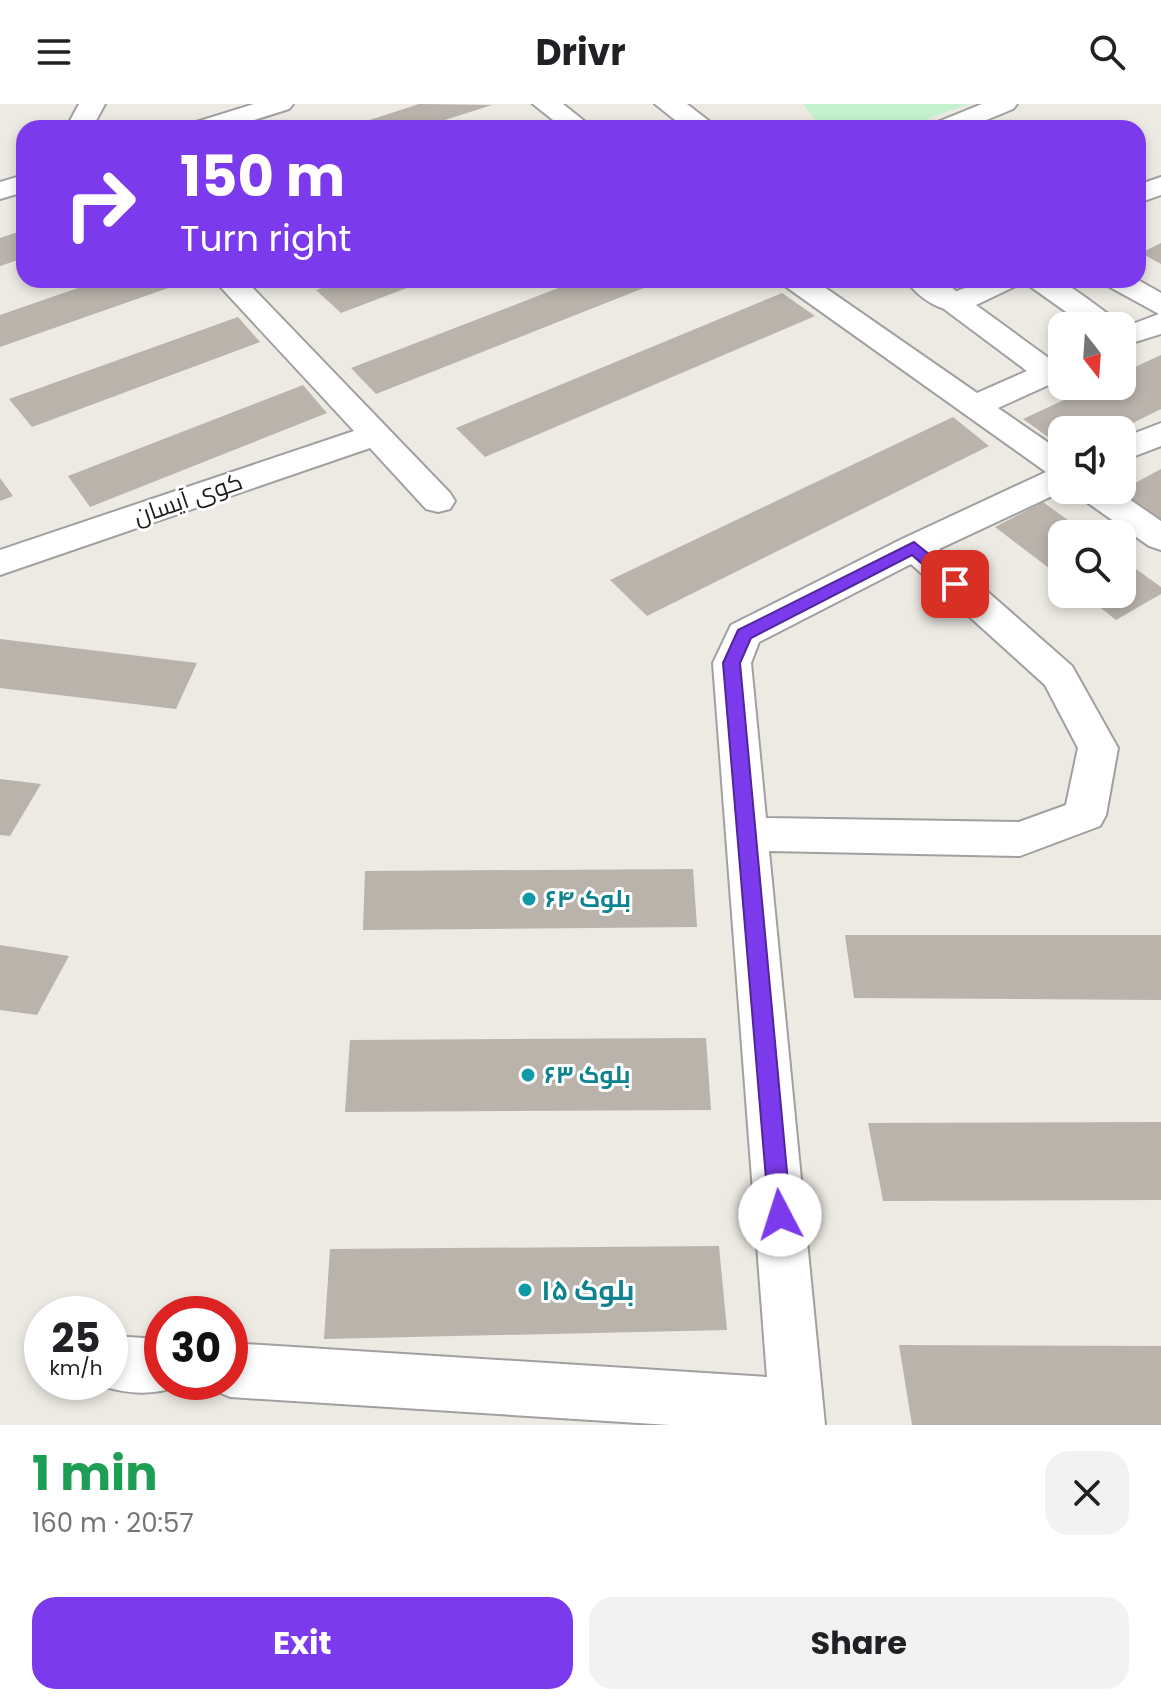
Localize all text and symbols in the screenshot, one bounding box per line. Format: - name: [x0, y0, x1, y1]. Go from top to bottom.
- text: Drivr: [535, 27, 626, 78]
- icon: menu: [32, 30, 76, 74]
- icon: search: [1085, 30, 1129, 74]
- text: 150 m: [180, 137, 345, 216]
- icon: right: [48, 152, 152, 256]
- text: Turn right: [180, 213, 351, 264]
- north arrow: [1048, 312, 1136, 400]
- map controls: [1048, 312, 1136, 608]
- button: sound: [1048, 416, 1136, 504]
- street label: کوی آیسان: [129, 464, 247, 533]
- button: search: [1048, 520, 1136, 608]
- pin: [921, 550, 989, 618]
- icon: arrive: [933, 562, 977, 606]
- place label: بلوک ۶۴: [545, 882, 631, 915]
- marker: بلوک ۶۴: [520, 890, 538, 908]
- place label: بلوک ۶۳: [544, 1058, 630, 1091]
- marker: بلوک ۶۳: [519, 1066, 537, 1084]
- position arrow: [738, 1173, 822, 1257]
- place label: بلوک ۱۵: [541, 1271, 634, 1310]
- marker: بلوک ۱۵: [516, 1281, 534, 1299]
- speed limit sign: 30: [144, 1296, 248, 1400]
- text: 25: [52, 1310, 100, 1366]
- text: km/h: [49, 1354, 103, 1382]
- text: 1 min: [32, 1440, 158, 1507]
- button: close: [1045, 1451, 1129, 1535]
- text: 160 m · 20:57: [32, 1505, 194, 1541]
- button: Exit: [32, 1597, 573, 1689]
- button: Share: [589, 1597, 1129, 1689]

